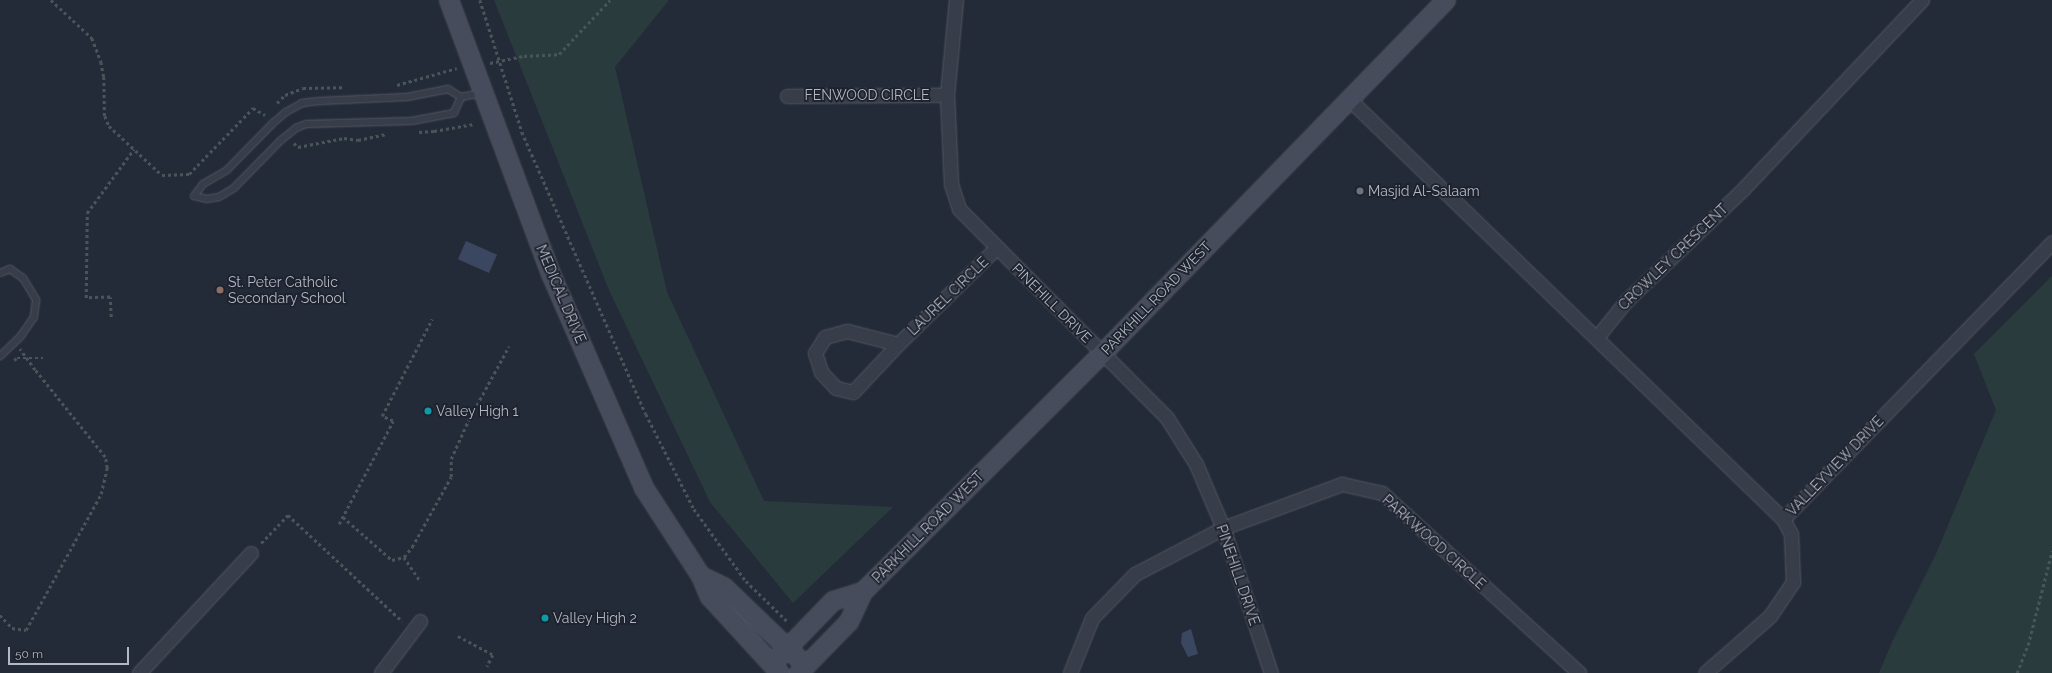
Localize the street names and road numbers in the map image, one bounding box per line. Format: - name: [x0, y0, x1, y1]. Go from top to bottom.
- street label: FENWOOD CIRCLE: [805, 87, 929, 103]
- street label: CROWLEY CRESCENT: [1615, 200, 1731, 314]
- street label: PARKHILL ROAD WEST: [1097, 238, 1215, 358]
- street label: MEDICAL DRIVE: [533, 242, 589, 346]
- street label: LAUREL CIRCLE: [904, 253, 992, 339]
- street label: PINEHILL DRIVE: [1009, 260, 1095, 346]
- street label: VALLEYVIEW DRIVE: [1783, 413, 1887, 519]
- street label: PARKHILL ROAD WEST: [868, 467, 988, 587]
- street label: PARKWOOD CIRCLE: [1379, 491, 1489, 593]
- street label: PINEHILL DRIVE: [1213, 522, 1263, 628]

